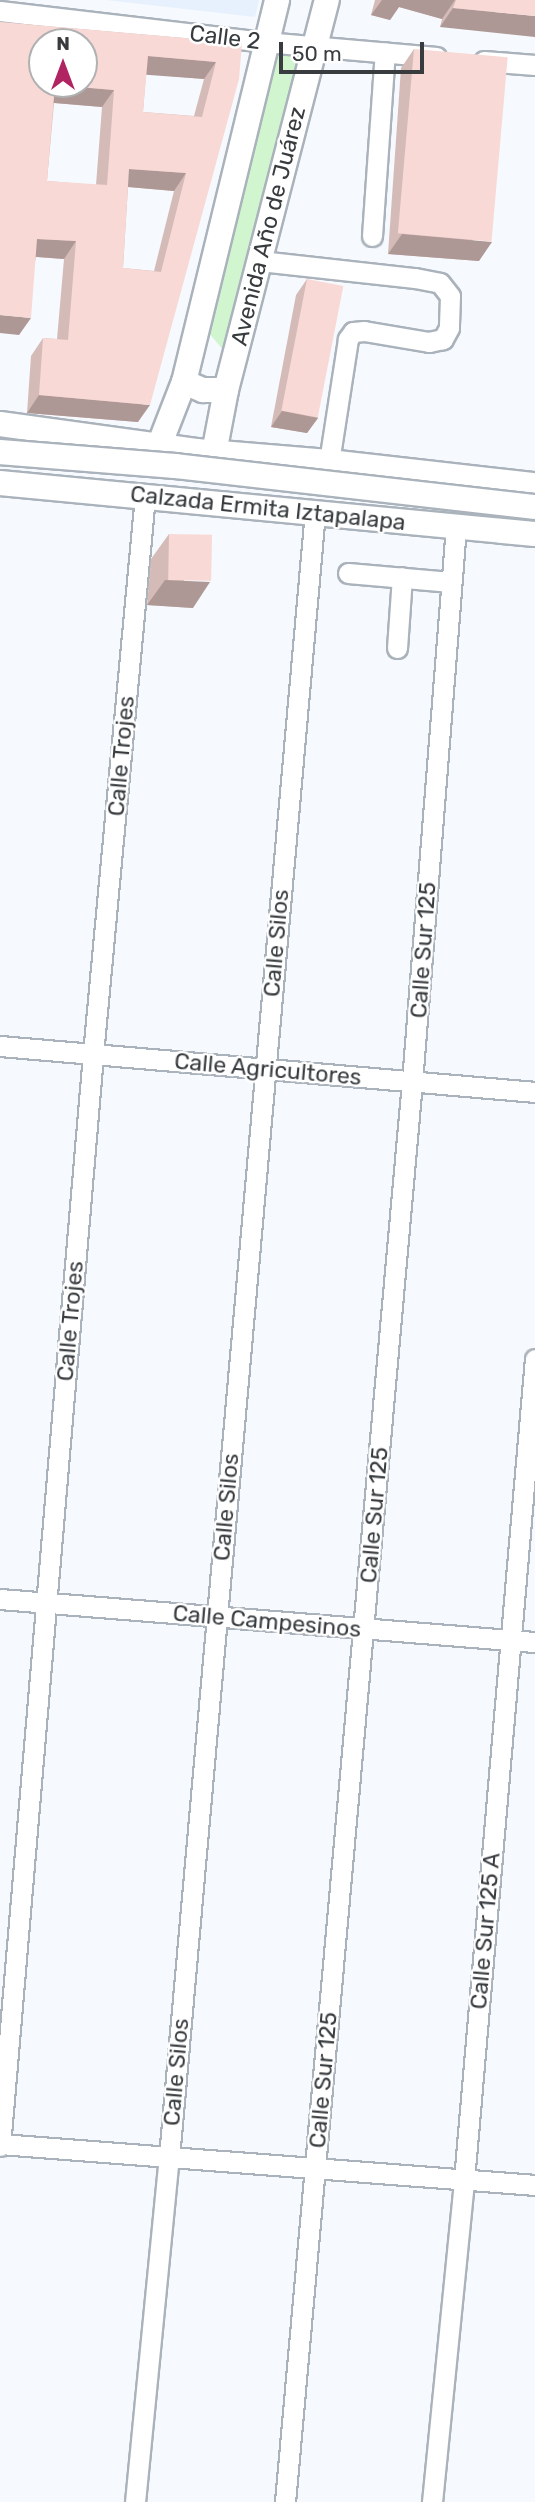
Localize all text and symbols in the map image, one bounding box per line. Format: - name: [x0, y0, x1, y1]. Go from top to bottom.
- street label: Calle 2: [188, 19, 262, 55]
- north arrow: [28, 28, 98, 98]
- scale bar: [283, 28, 428, 72]
- text: N: [56, 32, 70, 55]
- text: 50 m: [292, 41, 342, 66]
- street label: Avenida Año de Juárez: [225, 103, 311, 349]
- street label: Calzada Ermita Iztapalapa: [129, 480, 407, 536]
- street label: Calle Trojes: [102, 694, 140, 818]
- street label: Calle Sur 125: [404, 881, 442, 1019]
- street label: Calle Silos: [258, 888, 294, 998]
- street label: Calle Agricultores: [173, 1047, 363, 1091]
- street label: Calle Trojes: [51, 1259, 89, 1383]
- street label: Calle Sur 125: [354, 1445, 394, 1585]
- street label: Calle Silos: [208, 1452, 244, 1562]
- street label: Calle Campesinos: [172, 1599, 362, 1643]
- street label: Calle Sur 125 A: [464, 1851, 506, 2011]
- street label: Calle Sur 125: [303, 2010, 343, 2150]
- street label: Calle Silos: [158, 2017, 194, 2127]

